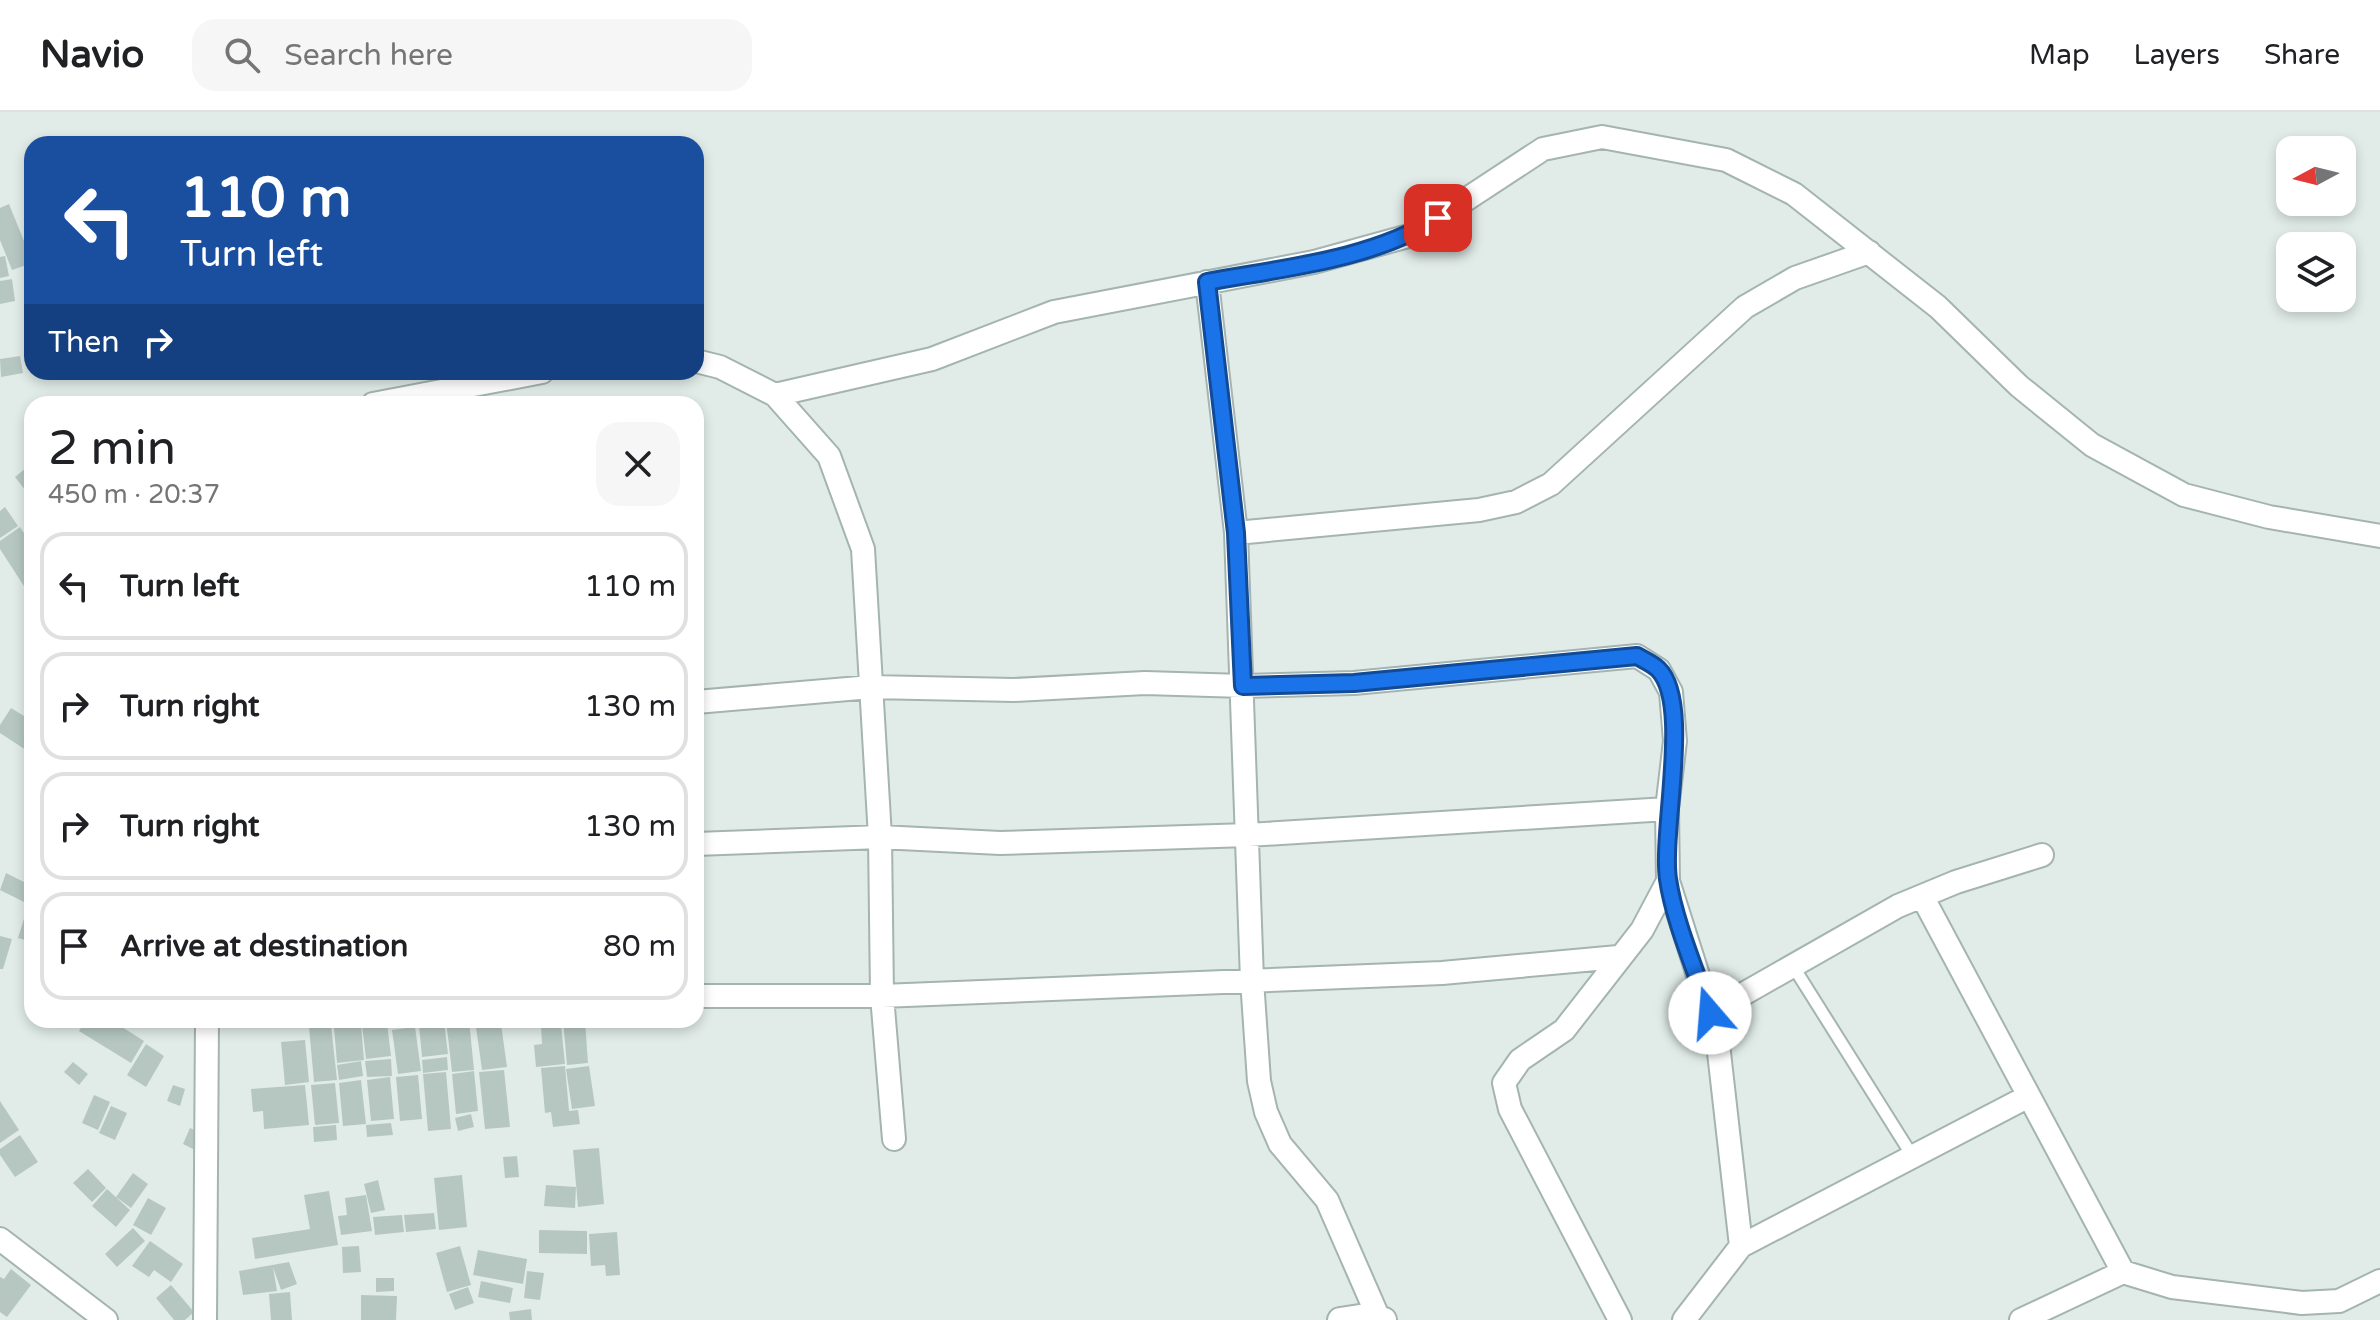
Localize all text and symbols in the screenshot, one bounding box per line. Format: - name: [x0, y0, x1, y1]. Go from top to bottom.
- search box: [192, 19, 752, 91]
- text: Navio: [40, 32, 144, 78]
- icon: search: [220, 33, 264, 77]
- text: Search here: [284, 37, 453, 74]
- text: Map: [2029, 38, 2090, 72]
- text: Layers: [2134, 38, 2220, 72]
- text: Share: [2264, 38, 2340, 72]
- north arrow: [2276, 136, 2356, 216]
- map controls: [2276, 136, 2356, 312]
- text: 110 m: [180, 165, 351, 232]
- icon: left: [48, 168, 152, 272]
- pin: [1404, 184, 1472, 252]
- icon: arrive: [1416, 196, 1460, 240]
- button: layers: [2276, 232, 2356, 312]
- text: Turn left: [180, 233, 323, 276]
- icon: right: [136, 320, 180, 364]
- text: Then: [48, 324, 120, 361]
- text: 2 min: [48, 420, 176, 478]
- button: close: [596, 422, 680, 506]
- text: 450 m · 20:37: [48, 479, 220, 510]
- icon: left: [52, 564, 96, 608]
- text: Turn left: [120, 568, 239, 605]
- text: 110 m: [584, 568, 676, 605]
- icon: right: [52, 684, 96, 728]
- text: Turn right: [120, 688, 260, 725]
- text: 130 m: [584, 688, 676, 725]
- icon: right: [52, 804, 96, 848]
- text: Turn right: [120, 808, 260, 845]
- text: 130 m: [584, 808, 676, 845]
- icon: arrive: [52, 924, 96, 968]
- text: Arrive at destination: [120, 928, 408, 965]
- text: 80 m: [603, 928, 676, 965]
- position arrow: [1668, 971, 1752, 1055]

